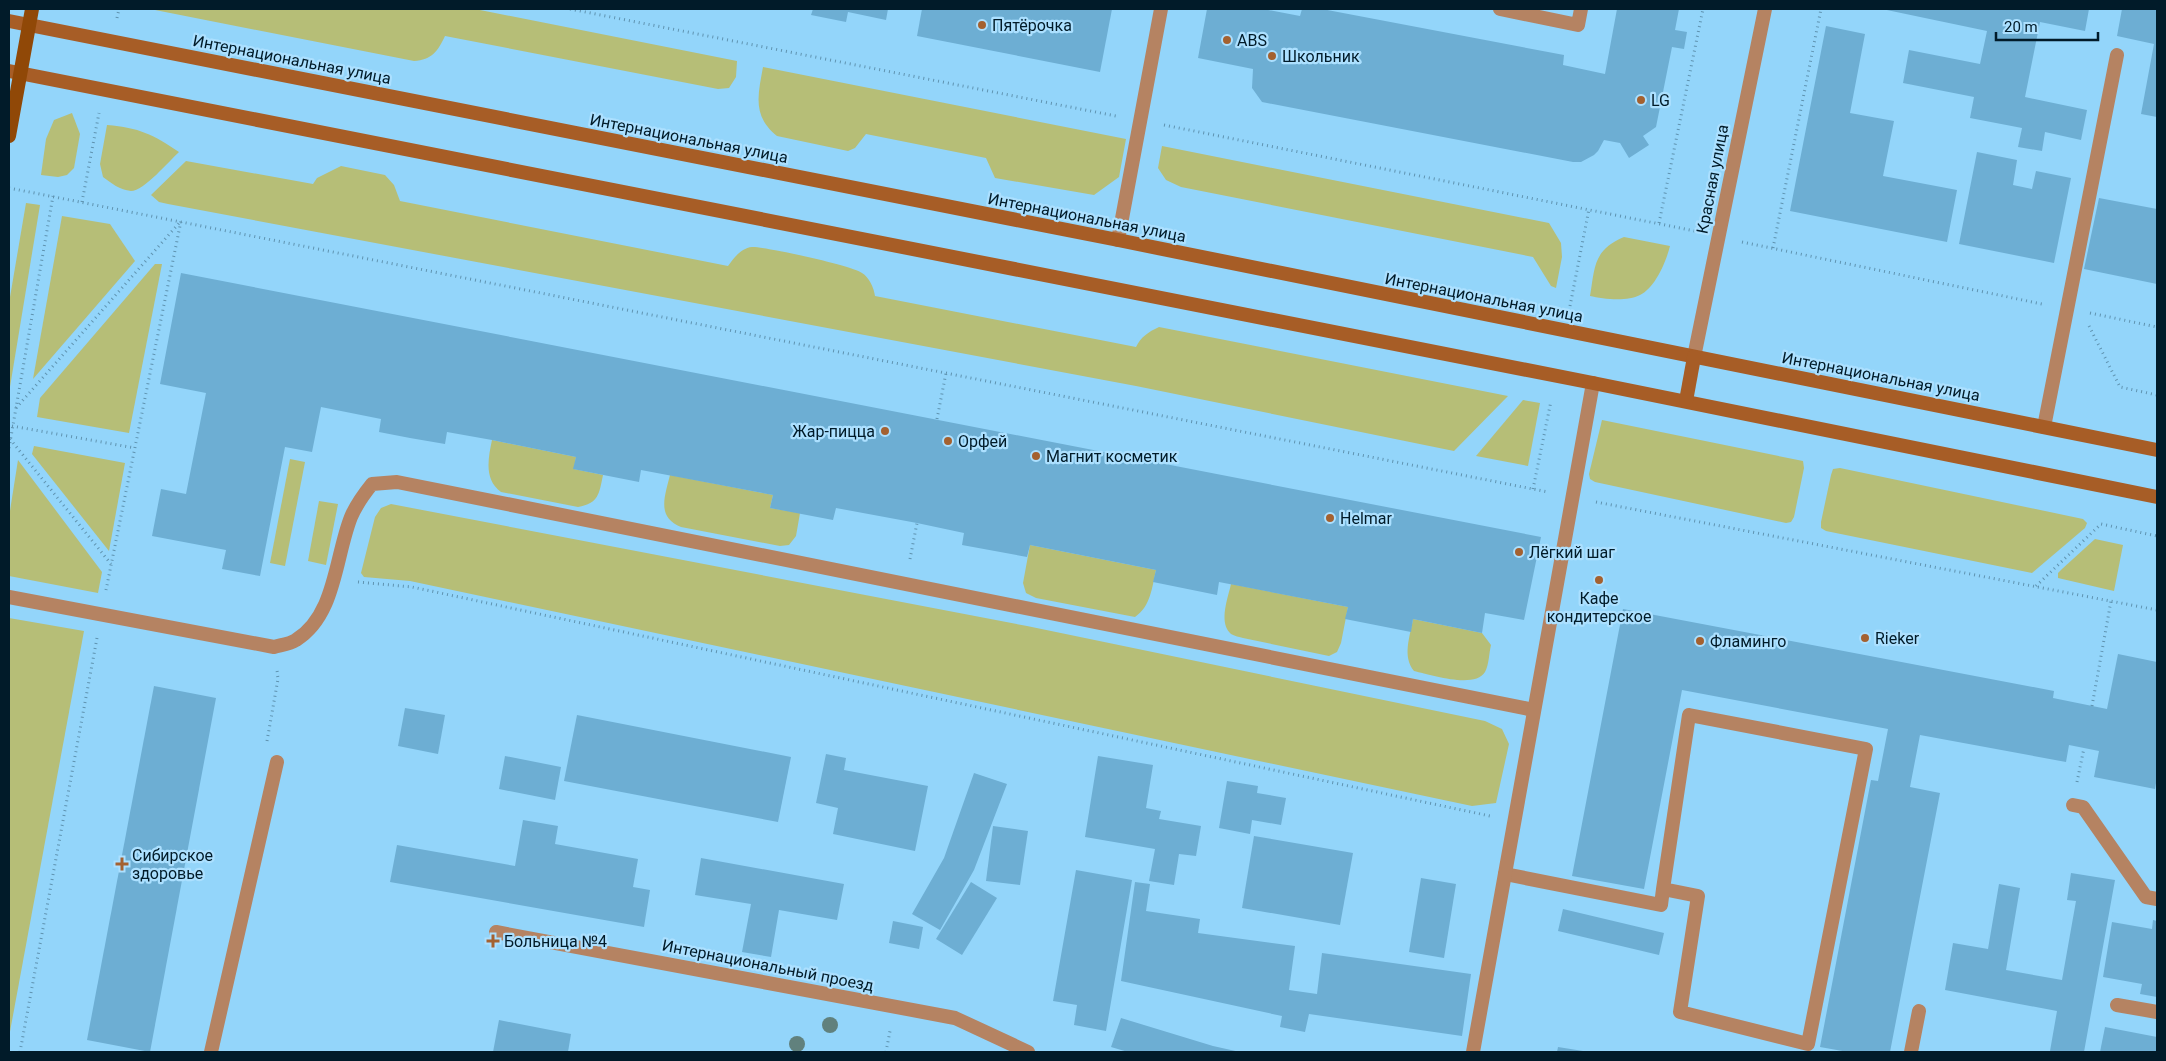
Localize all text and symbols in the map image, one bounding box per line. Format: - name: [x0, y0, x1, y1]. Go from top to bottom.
- scale bar: [1996, 10, 2098, 42]
- place label: Пятёрочка: [992, 16, 1072, 35]
- text: 20 m: [2004, 18, 2038, 36]
- marker: Пятёрочка: [976, 19, 988, 31]
- street label: Интернациональная улица: [191, 31, 393, 88]
- place label: ABS: [1237, 31, 1267, 50]
- marker: ABS: [1221, 34, 1233, 46]
- place label: Школьник: [1282, 47, 1360, 66]
- marker: Школьник: [1266, 50, 1278, 62]
- place label: LG: [1651, 91, 1670, 110]
- marker: LG: [1635, 94, 1647, 106]
- street label: Интернациональная улица: [588, 110, 790, 167]
- street label: Красная улица: [1693, 123, 1732, 235]
- street label: Интернациональная улица: [986, 189, 1188, 246]
- street label: Интернациональная улица: [1383, 269, 1585, 326]
- street label: Интернациональная улица: [1780, 348, 1982, 405]
- place label: Жар-пицца: [792, 422, 875, 441]
- marker: Жар-пицца: [879, 425, 891, 437]
- place label: Орфей: [958, 432, 1007, 451]
- marker: Орфей: [942, 435, 954, 447]
- place label: Магнит косметик: [1046, 447, 1178, 466]
- marker: Магнит косметик: [1030, 450, 1042, 462]
- place label: Helmar: [1340, 509, 1393, 528]
- marker: Helmar: [1324, 512, 1336, 524]
- place label: Лёгкий шаг: [1529, 543, 1615, 562]
- marker: Лёгкий шаг: [1513, 546, 1525, 558]
- marker: Кафе кондитерское: [1593, 574, 1605, 586]
- place label: Кафе кондитерское: [1547, 589, 1651, 626]
- place label: Rieker: [1875, 629, 1920, 648]
- place label: Фламинго: [1710, 632, 1786, 651]
- marker: Rieker: [1859, 632, 1871, 644]
- marker: Фламинго: [1694, 635, 1706, 647]
- place label: Сибирское здоровье: [132, 846, 213, 883]
- marker: Сибирское здоровье: [116, 858, 128, 870]
- place label: Больница №4: [504, 932, 607, 951]
- marker: Больница №4: [486, 934, 500, 948]
- street label: Интернациональный проезд: [660, 936, 876, 995]

